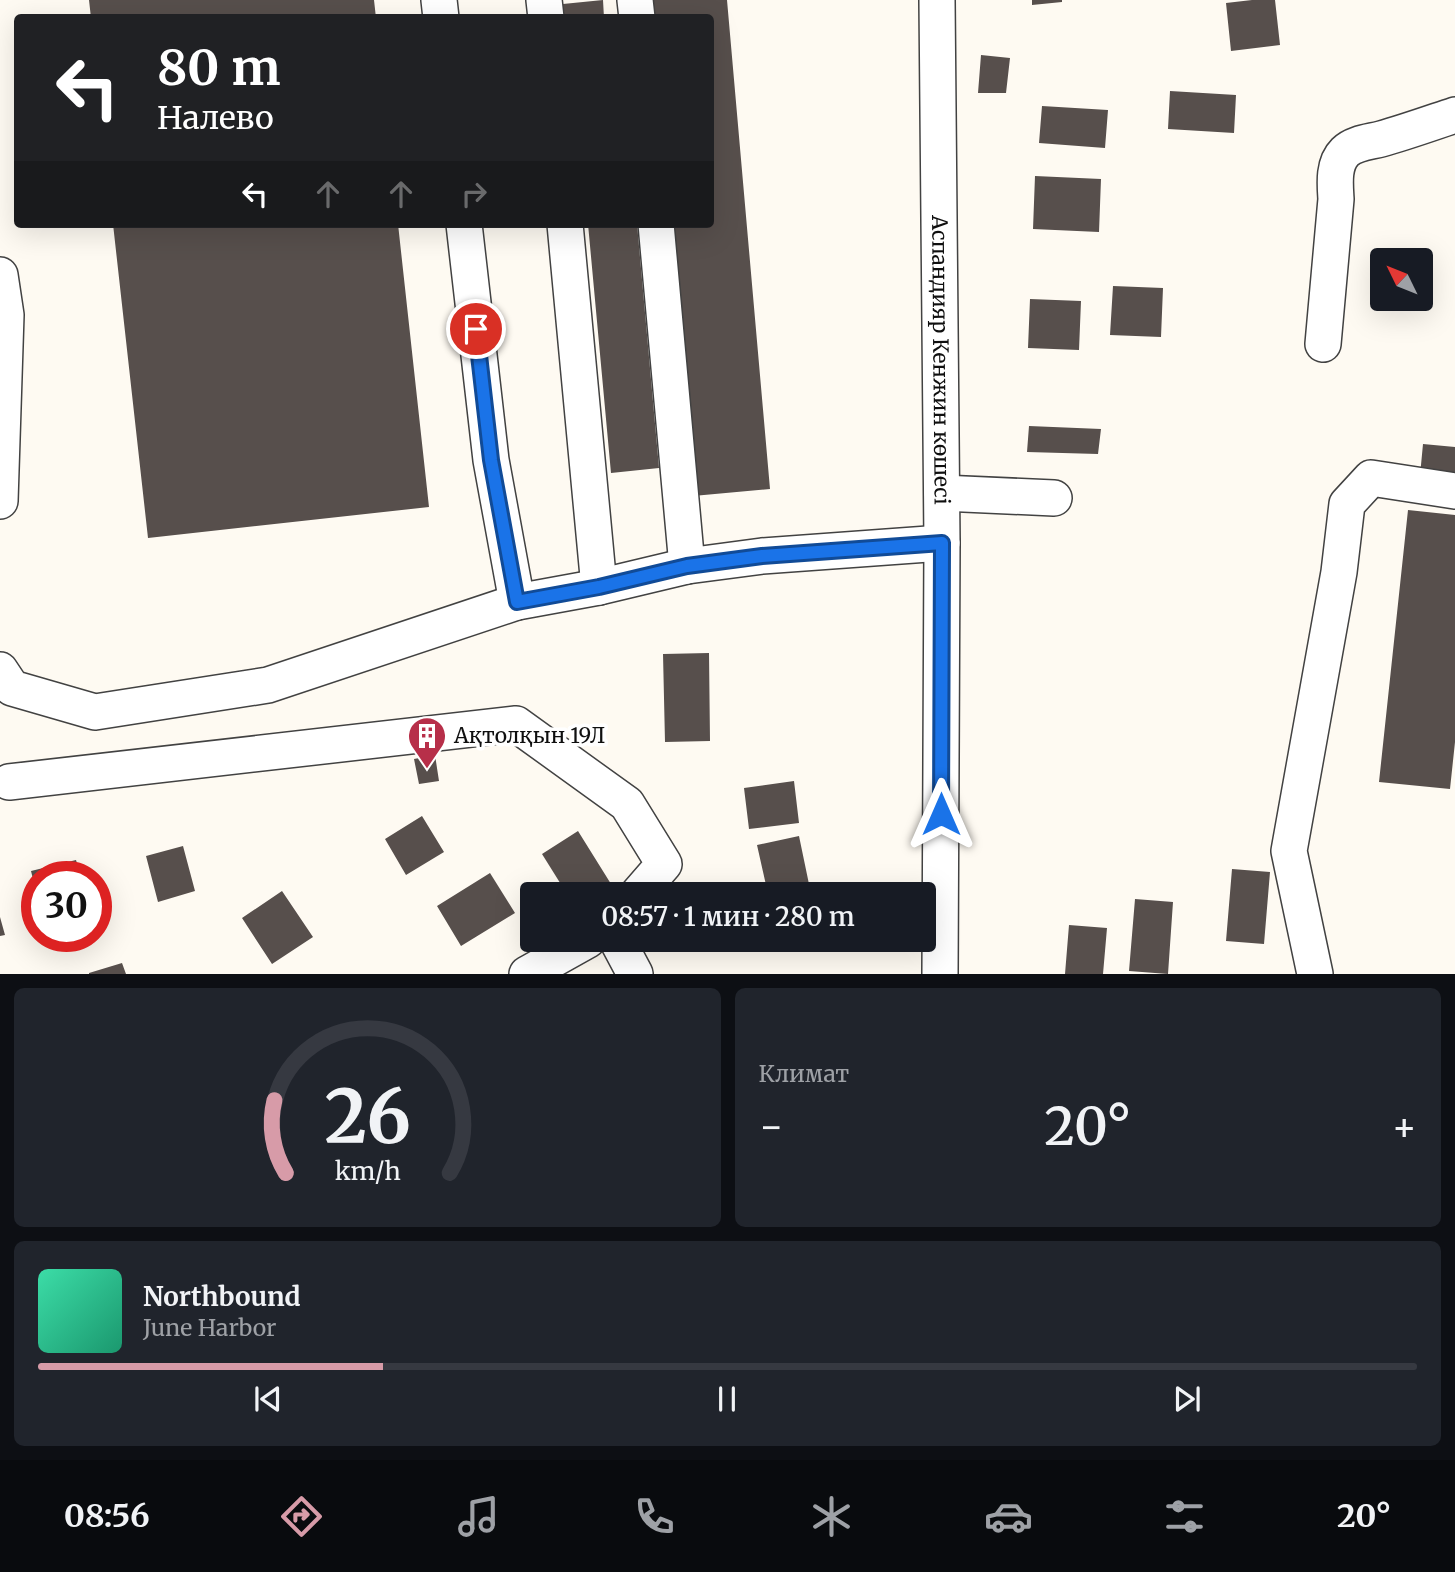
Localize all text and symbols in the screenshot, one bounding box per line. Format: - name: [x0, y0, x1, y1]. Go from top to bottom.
- text: 80 m: [157, 37, 280, 98]
- icon: left: [42, 42, 133, 133]
- text: Налево: [157, 98, 274, 138]
- icon: left: [236, 175, 274, 213]
- icon: ahead: [309, 175, 347, 213]
- icon: ahead: [382, 175, 420, 213]
- icon: right: [455, 175, 493, 213]
- street label: Аспандияр Кенжин көшесі: [926, 214, 956, 505]
- north arrow: [1370, 248, 1433, 312]
- map controls: [1370, 248, 1433, 311]
- pin: [446, 299, 506, 359]
- icon: arrive: [457, 310, 495, 348]
- building icon: Ақтолқын 19Л: [406, 715, 448, 770]
- place label: Ақтолқын 19Л: [453, 722, 605, 749]
- position arrow: [904, 777, 978, 851]
- speed limit sign: 30: [21, 861, 112, 952]
- text: 08:57 · 1 мин · 280 m: [601, 900, 855, 933]
- text: Климат: [759, 1059, 849, 1088]
- text: 26: [324, 1072, 410, 1164]
- text: 20°: [1044, 1094, 1131, 1159]
- text: −: [759, 1103, 784, 1150]
- text: +: [1392, 1103, 1417, 1150]
- text: km/h: [334, 1155, 400, 1187]
- text: Northbound: [143, 1280, 301, 1313]
- text: June Harbor: [143, 1313, 276, 1342]
- icon: previous: [249, 1380, 287, 1418]
- icon: pause: [708, 1380, 746, 1418]
- icon: next: [1168, 1380, 1206, 1418]
- icon: directions: [277, 1492, 326, 1541]
- icon: music: [454, 1492, 503, 1541]
- icon: phone: [630, 1492, 679, 1541]
- icon: climate: [807, 1492, 856, 1541]
- icon: car: [984, 1492, 1033, 1541]
- icon: filters: [1160, 1492, 1209, 1541]
- text: 08:56: [64, 1496, 150, 1536]
- text: 20°: [1337, 1496, 1391, 1536]

